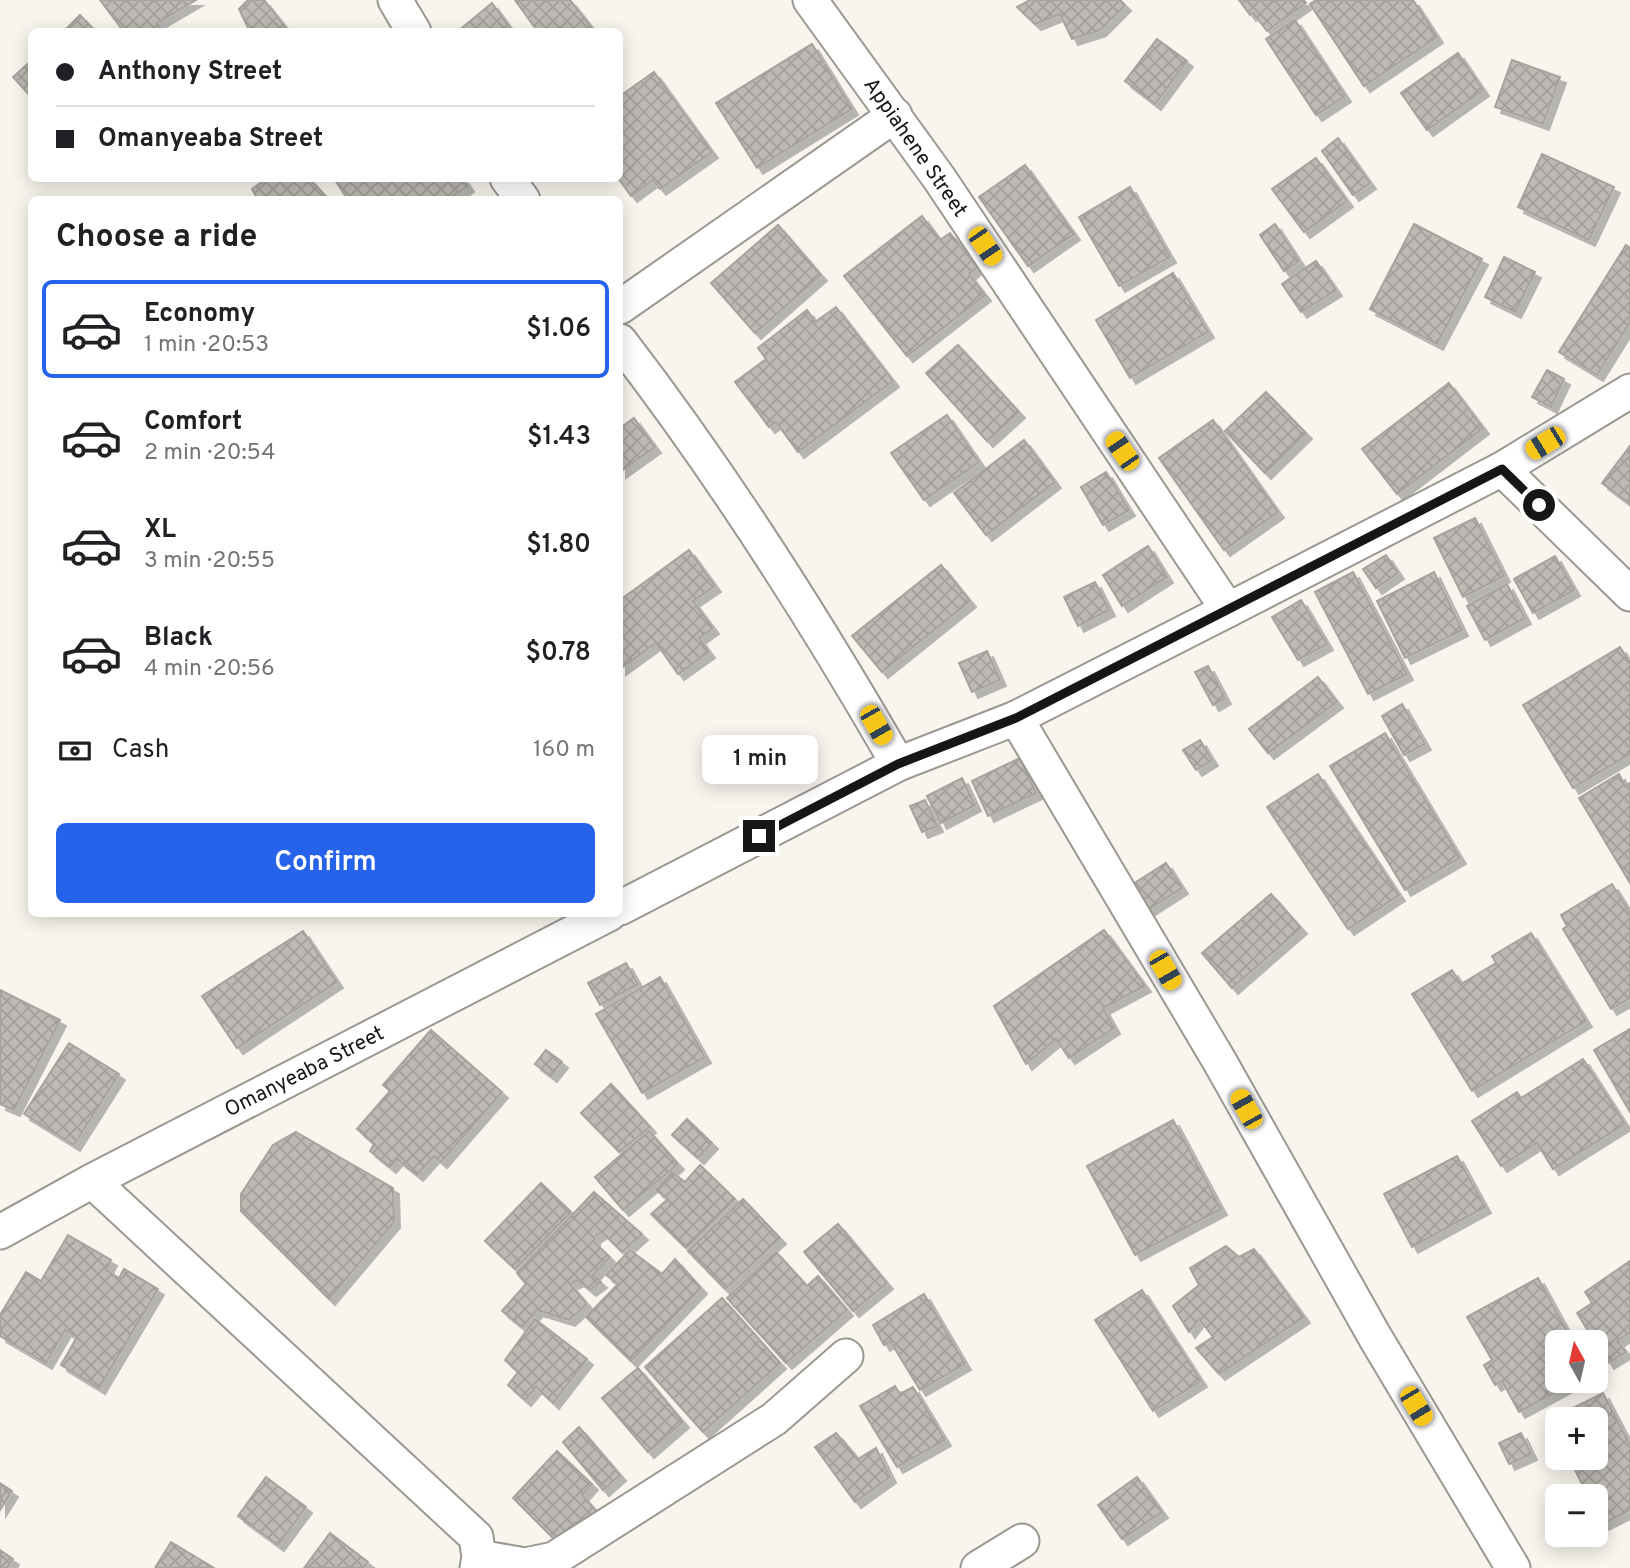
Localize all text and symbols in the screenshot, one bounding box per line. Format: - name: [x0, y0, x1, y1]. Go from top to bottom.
- text: Anthony Street: [98, 56, 282, 89]
- street label: Appiahene Street: [857, 73, 973, 223]
- text: Omanyeaba Street: [98, 123, 323, 156]
- text: Choose a ride: [56, 218, 257, 258]
- car: [965, 223, 1006, 269]
- icon: car: [60, 298, 123, 361]
- text: Economy: [144, 298, 255, 331]
- text: $1.06: [526, 313, 591, 346]
- text: 1 min · 20:53: [144, 331, 269, 360]
- icon: car: [60, 406, 123, 469]
- text: Comfort: [144, 406, 242, 439]
- text: $1.43: [527, 421, 591, 454]
- car: [1522, 423, 1569, 463]
- car: [1102, 428, 1143, 474]
- text: 2 min · 20:54: [144, 439, 276, 468]
- route start: [1523, 489, 1555, 521]
- icon: car: [60, 514, 123, 577]
- text: XL: [144, 514, 176, 547]
- text: $1.80: [526, 529, 591, 562]
- text: 3 min · 20:55: [144, 547, 275, 576]
- icon: car: [60, 622, 123, 685]
- text: Black: [144, 622, 213, 655]
- text: $0.78: [525, 637, 591, 670]
- text: 4 min · 20:56: [144, 655, 275, 684]
- car: [857, 702, 896, 748]
- icon: cash: [56, 732, 94, 770]
- text: Cash: [112, 734, 169, 767]
- callout: 1 min: [701, 734, 817, 784]
- text: 160 m: [533, 736, 595, 765]
- text: 1 min: [733, 745, 787, 774]
- route end: [743, 820, 775, 852]
- button: Confirm: [56, 823, 595, 903]
- car: [1146, 947, 1185, 993]
- street label: Omanyeaba Street: [220, 1020, 389, 1124]
- car: [1227, 1086, 1266, 1132]
- north arrow: [1545, 1330, 1608, 1393]
- map controls: [1545, 1330, 1608, 1547]
- car: [1397, 1383, 1436, 1429]
- button: +: [1545, 1407, 1608, 1470]
- button: −: [1545, 1484, 1608, 1547]

